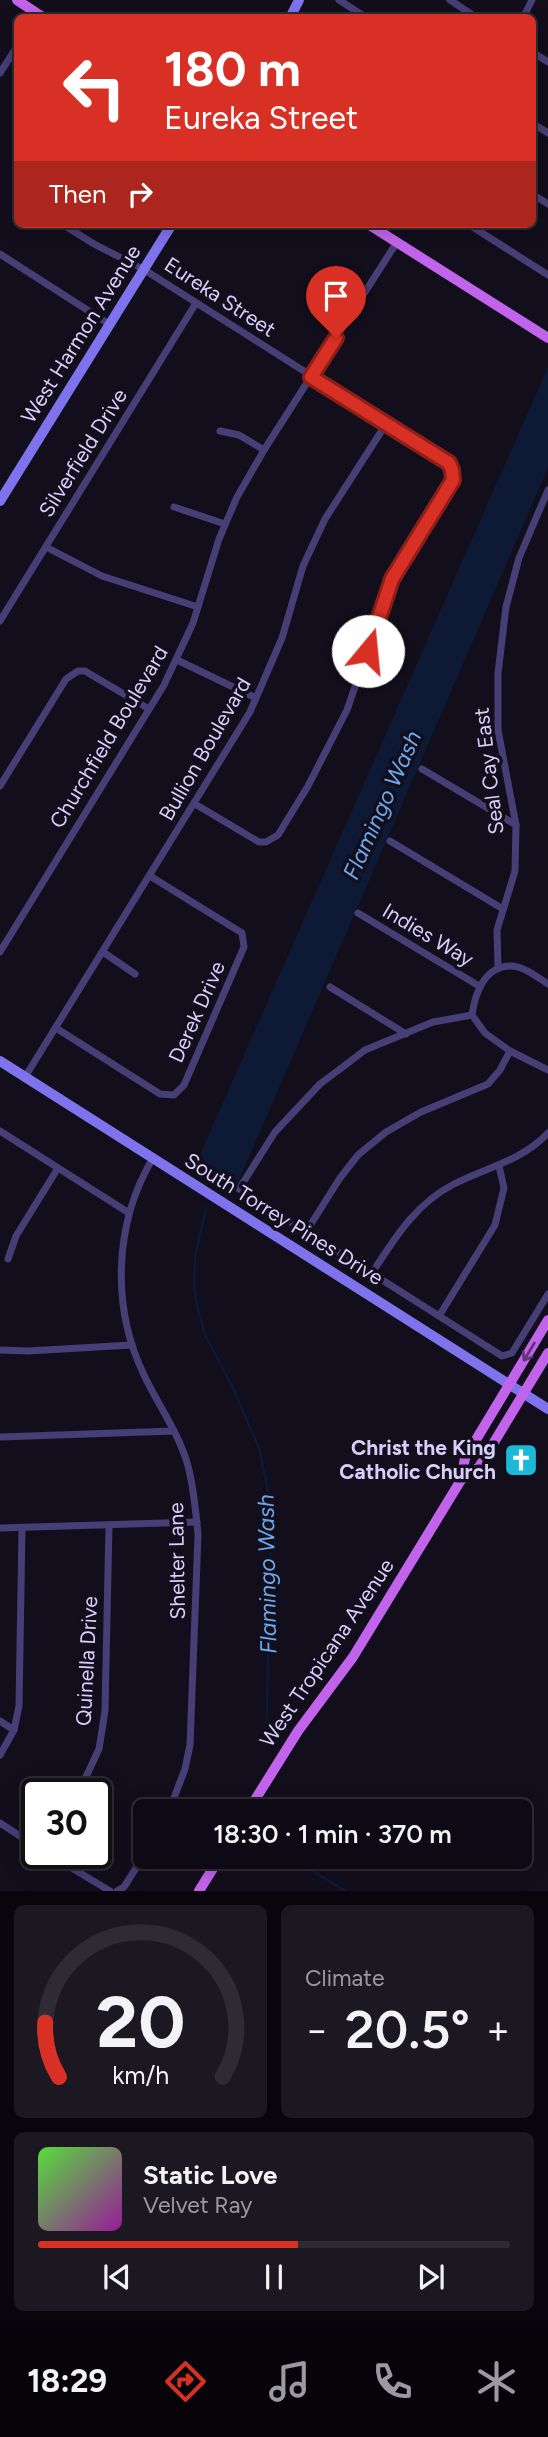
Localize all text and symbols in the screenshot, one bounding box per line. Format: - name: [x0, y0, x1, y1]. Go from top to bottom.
- text: 180 m: [164, 39, 301, 98]
- icon: left: [49, 42, 140, 133]
- text: Eureka Street: [164, 99, 358, 137]
- icon: right: [121, 175, 159, 213]
- text: Then: [49, 178, 107, 210]
- street label: West Harmon Avenue: [16, 240, 146, 427]
- street label: Eureka Street: [160, 251, 281, 342]
- pin: [306, 266, 366, 338]
- icon: arrive: [317, 277, 355, 315]
- street label: Silverfield Drive: [33, 384, 132, 521]
- position arrow: [331, 614, 405, 688]
- street label: Churchfield Boulevard: [44, 641, 173, 832]
- street label: Bullion Boulevard: [153, 673, 256, 825]
- street label: Seal Cay East: [468, 706, 509, 836]
- water label: Flamingo Wash: [337, 726, 427, 884]
- street label: Indies Way: [378, 898, 478, 972]
- street label: Derek Drive: [163, 957, 230, 1066]
- street label: South Torrey Pines Drive: [180, 1147, 388, 1290]
- one-way arrow: [521, 1342, 535, 1362]
- place label: Christ the King Catholic Church: [339, 1435, 496, 1484]
- church icon: Christ the King Catholic Church: [502, 1441, 540, 1479]
- water label: Flamingo Wash: [252, 1494, 282, 1654]
- street label: Shelter Lane: [163, 1502, 190, 1620]
- street label: West Tropicana Avenue: [254, 1554, 399, 1752]
- street label: Quinella Drive: [71, 1595, 102, 1726]
- speed limit sign: 30: [21, 1778, 112, 1869]
- text: 18:30 · 1 min · 370 m: [213, 1818, 452, 1850]
- text: Climate: [305, 1964, 384, 1992]
- text: 20: [96, 1979, 185, 2066]
- text: 20.5°: [345, 1999, 470, 2061]
- text: −: [305, 2007, 329, 2053]
- text: +: [486, 2007, 510, 2053]
- text: km/h: [112, 2060, 169, 2090]
- text: Static Love: [143, 2159, 277, 2191]
- text: Velvet Ray: [143, 2191, 252, 2219]
- icon: previous: [98, 2258, 136, 2296]
- icon: pause: [255, 2258, 293, 2296]
- icon: next: [412, 2258, 450, 2296]
- icon: directions: [161, 2357, 210, 2406]
- icon: music: [265, 2357, 314, 2406]
- icon: phone: [368, 2357, 417, 2406]
- icon: climate: [472, 2357, 521, 2406]
- text: 18:29: [27, 2362, 107, 2400]

